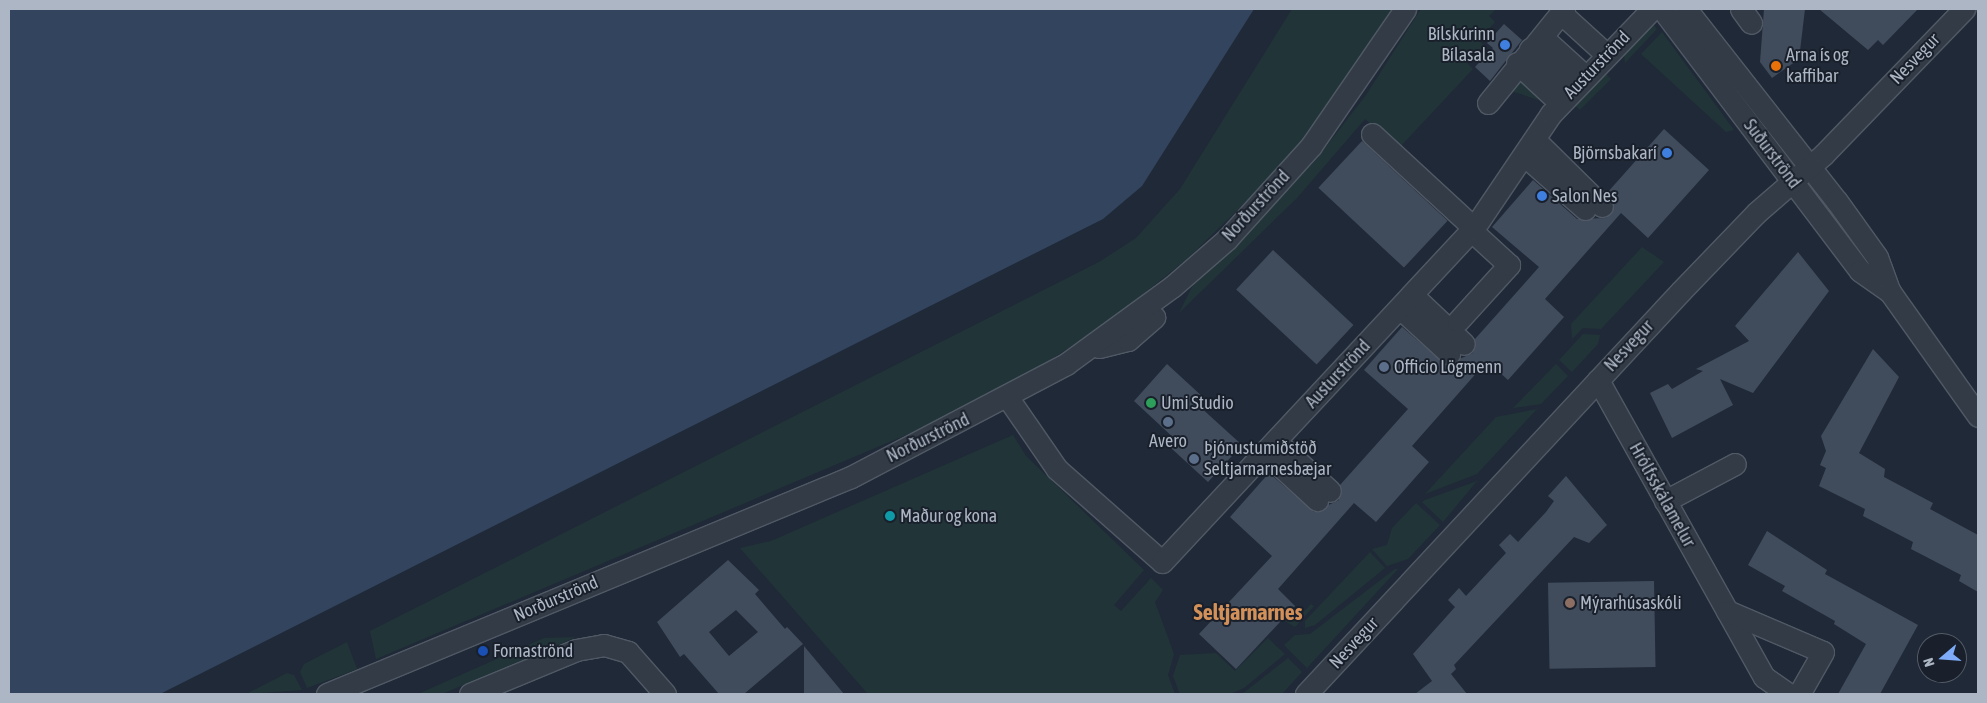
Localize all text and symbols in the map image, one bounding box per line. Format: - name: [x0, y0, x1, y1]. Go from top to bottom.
- place label: Bílskúrinn Bílasala: [1428, 24, 1495, 66]
- street label: Austurströnd: [1559, 27, 1635, 103]
- street label: Nesvegur: [1886, 29, 1944, 89]
- marker: Bílskúrinn Bílasala: [1499, 39, 1511, 51]
- place label: Arna ís og kaffibar: [1786, 45, 1849, 88]
- marker: Arna ís og kaffibar: [1770, 60, 1782, 72]
- street label: Suðurströnd: [1739, 115, 1805, 193]
- place label: Björnsbakarí: [1573, 142, 1657, 164]
- marker: Björnsbakarí: [1661, 147, 1673, 159]
- street label: Norðurströnd: [1218, 166, 1294, 246]
- place label: Salon Nes: [1552, 185, 1617, 207]
- marker: Salon Nes: [1536, 190, 1548, 202]
- street label: Nesvegur: [1600, 316, 1658, 376]
- street label: Austurströnd: [1301, 335, 1375, 413]
- place label: Officio Lögmenn: [1394, 356, 1502, 378]
- marker: Officio Lögmenn: [1378, 361, 1390, 373]
- place label: Umi Studio: [1161, 392, 1234, 414]
- marker: Umi Studio: [1145, 397, 1157, 409]
- street label: Norðurströnd: [883, 409, 973, 467]
- marker: Avero: [1162, 416, 1174, 428]
- place label: Avero: [1149, 430, 1187, 452]
- place label: Þjónustumiðstöð Seltjarnarnesbæjar: [1204, 438, 1331, 480]
- street label: Hrólfsskálamelur: [1624, 439, 1700, 551]
- marker: Þjónustumiðstöð Seltjarnarnesbæjar: [1188, 453, 1200, 465]
- place label: Maður og kona: [900, 505, 997, 527]
- marker: Maður og kona: [884, 510, 896, 522]
- street label: Norðurströnd: [511, 572, 601, 626]
- place label: Mýrarhúsaskóli: [1580, 592, 1682, 614]
- marker: Mýrarhúsaskóli: [1564, 597, 1576, 609]
- district label: Seltjarnarnes: [1194, 600, 1302, 626]
- street label: Nesvegur: [1325, 613, 1383, 673]
- north arrow: [1917, 633, 1967, 683]
- place label: Fornaströnd: [493, 640, 573, 662]
- marker: Fornaströnd: [477, 645, 489, 657]
- text: N: [1920, 656, 1938, 669]

